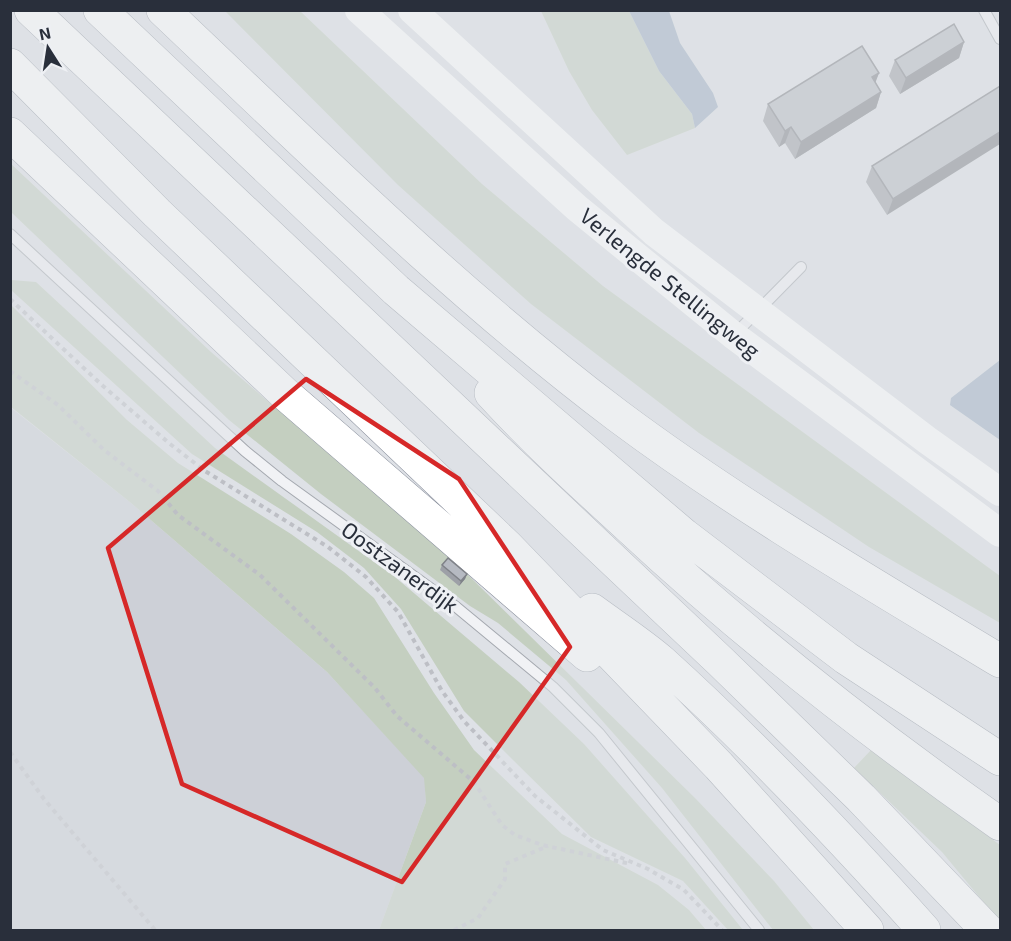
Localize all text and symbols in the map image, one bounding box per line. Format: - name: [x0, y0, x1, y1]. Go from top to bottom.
- north arrow: [18, 18, 78, 78]
- text: N: [37, 22, 52, 43]
- street label: Verlengde Stellingweg: [575, 202, 766, 363]
- street label: Oostzanerdijk: [337, 515, 464, 618]

